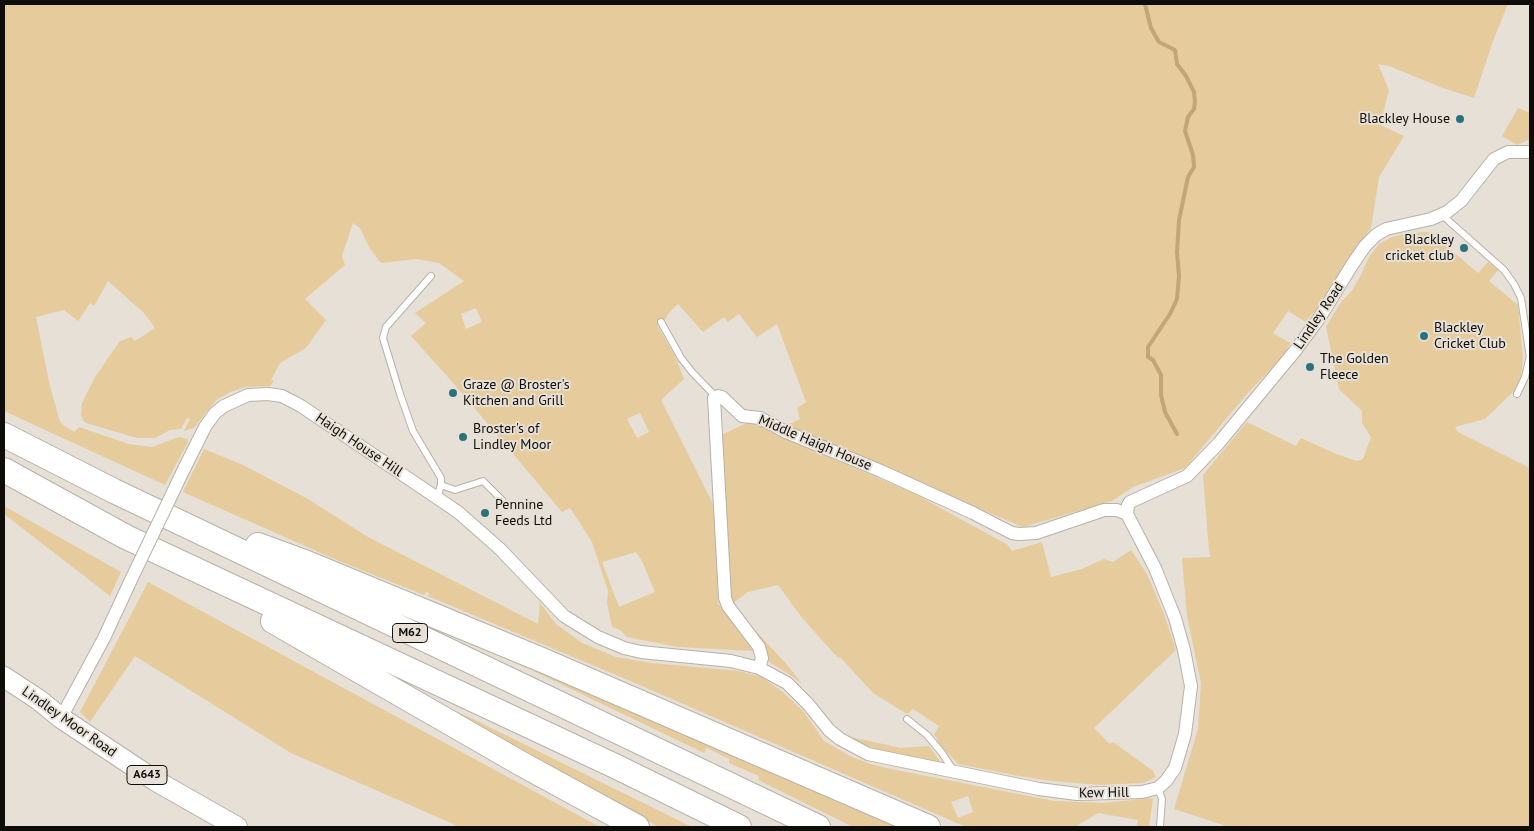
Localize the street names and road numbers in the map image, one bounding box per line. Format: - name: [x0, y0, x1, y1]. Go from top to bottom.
- street label: Lindley Road: [1291, 279, 1347, 353]
- street label: Haigh House Hill: [312, 410, 406, 480]
- street label: Middle Haigh House: [756, 412, 874, 474]
- road number: M62: [392, 624, 428, 642]
- street label: Lindley Moor Road: [18, 683, 120, 761]
- road number: A643: [127, 766, 167, 784]
- street label: Kew Hill: [1079, 784, 1129, 802]

